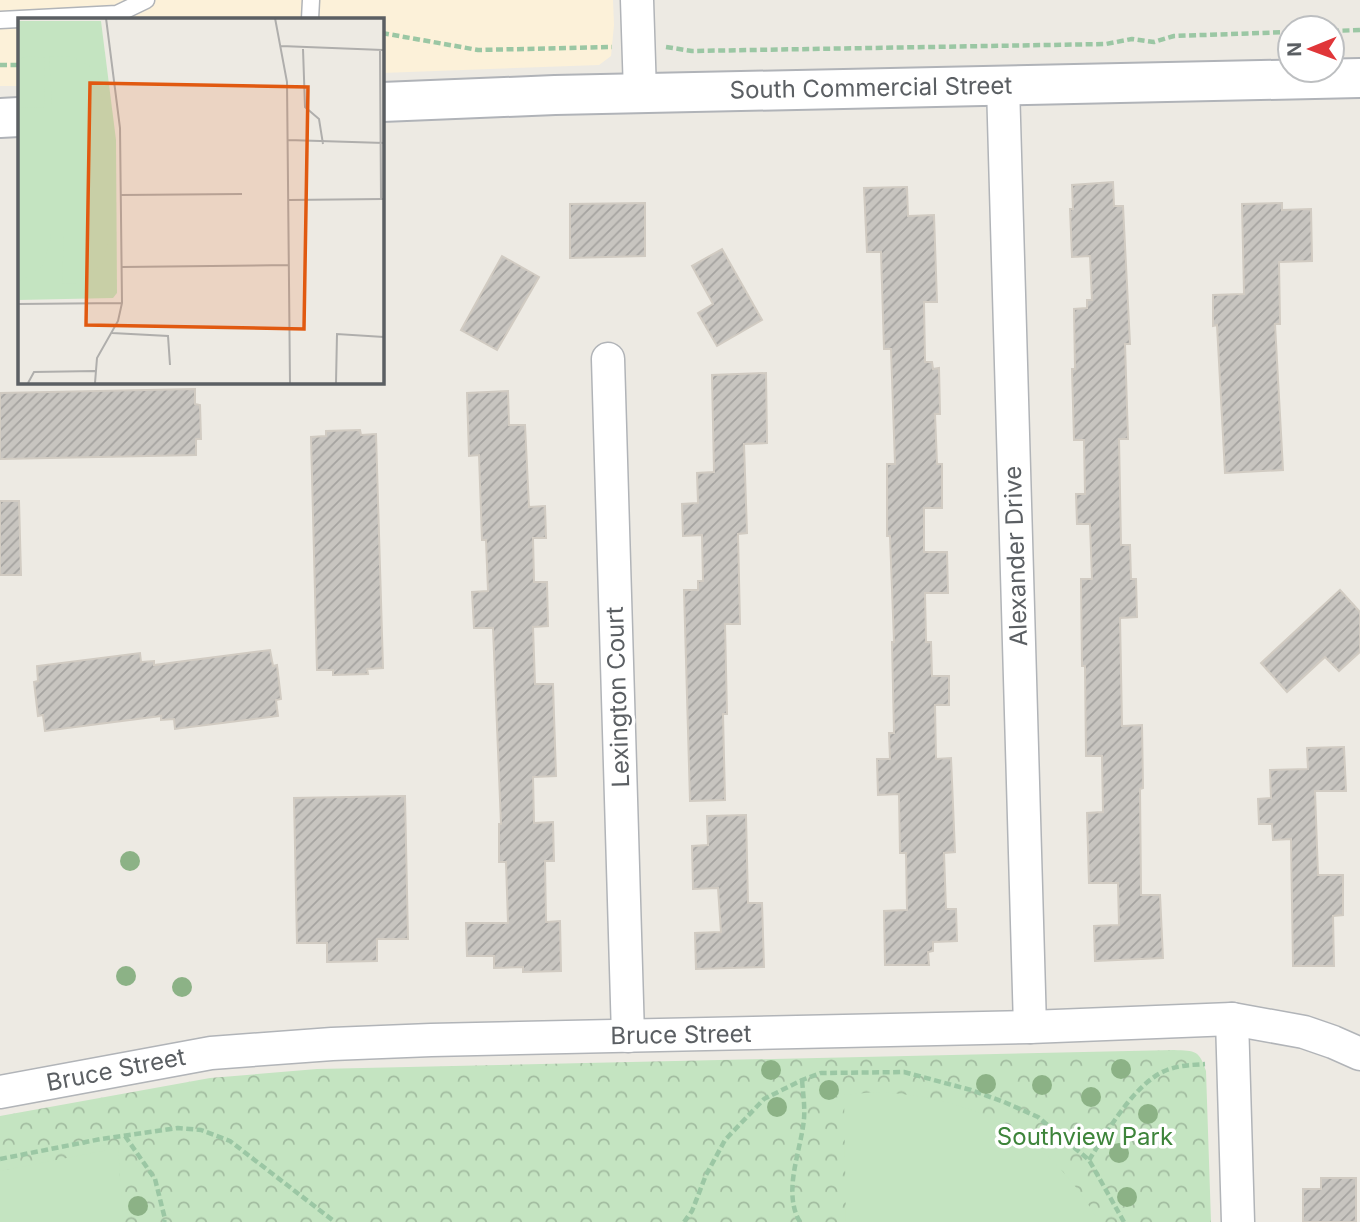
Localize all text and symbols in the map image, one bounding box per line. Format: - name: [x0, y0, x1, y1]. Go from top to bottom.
- north arrow: [1276, 14, 1346, 84]
- inset map: [18, 18, 383, 383]
- text: N: [1283, 42, 1306, 57]
- street label: South Commercial Street: [729, 71, 1013, 104]
- street label: Alexander Drive: [998, 465, 1033, 647]
- street label: Lexington Court: [600, 606, 635, 788]
- street label: Bruce Street: [610, 1019, 752, 1050]
- street label: Bruce Street: [44, 1042, 188, 1097]
- park label: Southview Park: [997, 1122, 1173, 1151]

